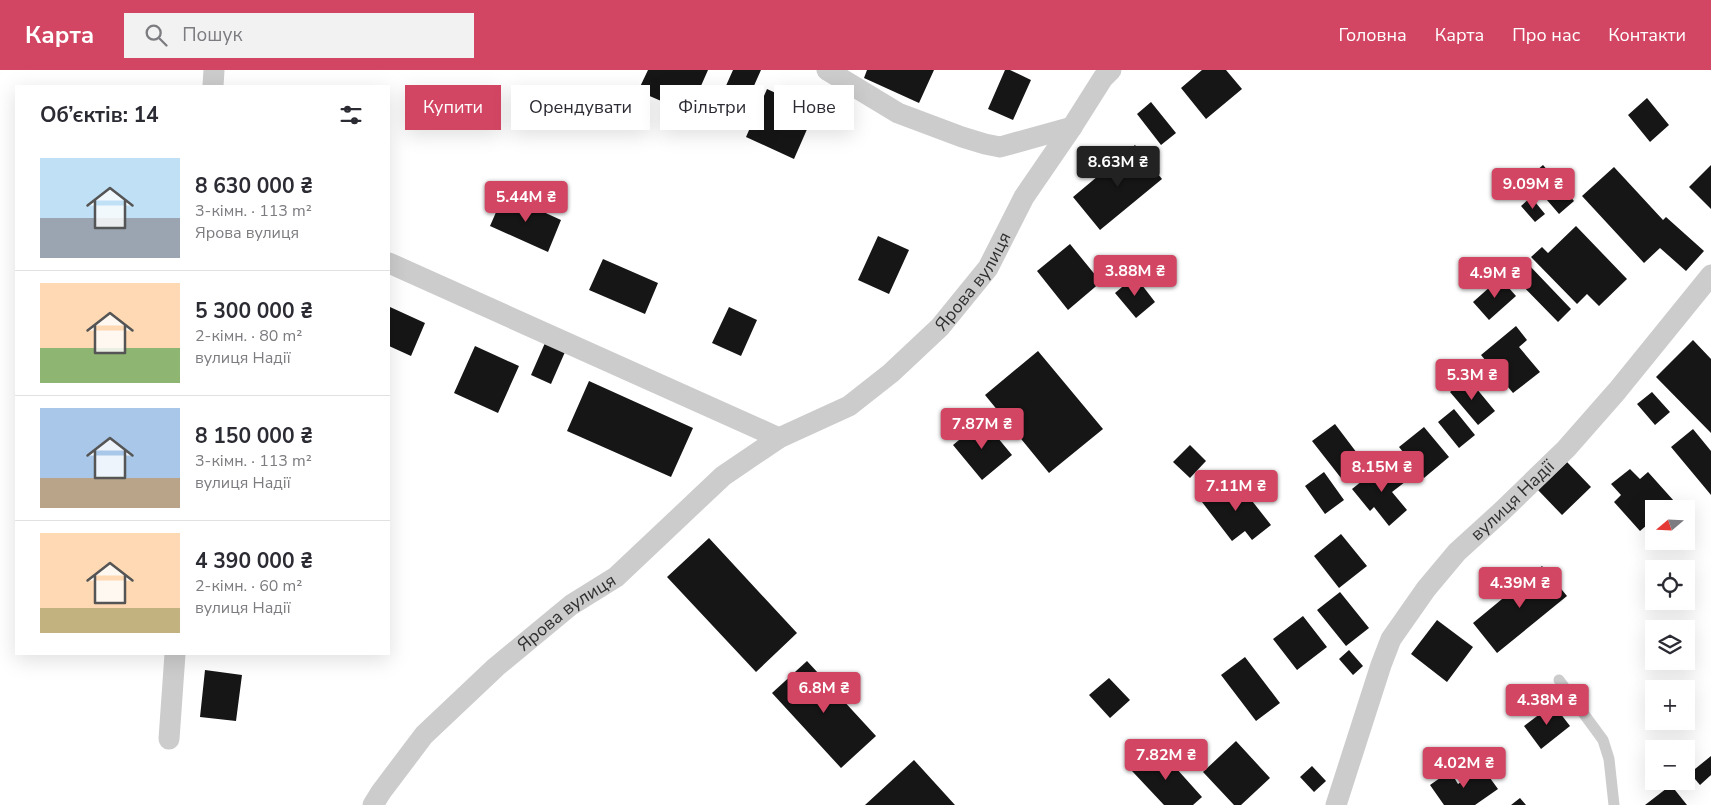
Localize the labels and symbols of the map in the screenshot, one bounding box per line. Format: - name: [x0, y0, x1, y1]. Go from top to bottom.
- pin: 8.63M ₴: [1072, 146, 1164, 188]
- pin: 9.09M ₴: [1487, 168, 1579, 210]
- pin: 5.44M ₴: [480, 180, 572, 223]
- street label: Ярова вулиця: [929, 228, 1016, 336]
- pin: 3.88M ₴: [1089, 254, 1181, 297]
- pin: 4.9M ₴: [1454, 256, 1536, 299]
- pin: 5.3M ₴: [1431, 358, 1513, 401]
- pin: 7.87M ₴: [936, 408, 1028, 450]
- pin: 8.15M ₴: [1336, 450, 1428, 493]
- street label: вулиця Надії: [1465, 454, 1560, 546]
- pin: 7.11M ₴: [1190, 470, 1282, 512]
- north arrow: [1645, 500, 1695, 550]
- pin: 4.39M ₴: [1474, 566, 1566, 609]
- street label: Ярова вулиця: [512, 568, 620, 657]
- pin: 6.8M ₴: [783, 672, 865, 714]
- pin: 4.38M ₴: [1501, 684, 1593, 726]
- pin: 7.82M ₴: [1120, 738, 1212, 781]
- pin: 4.02M ₴: [1418, 746, 1510, 789]

